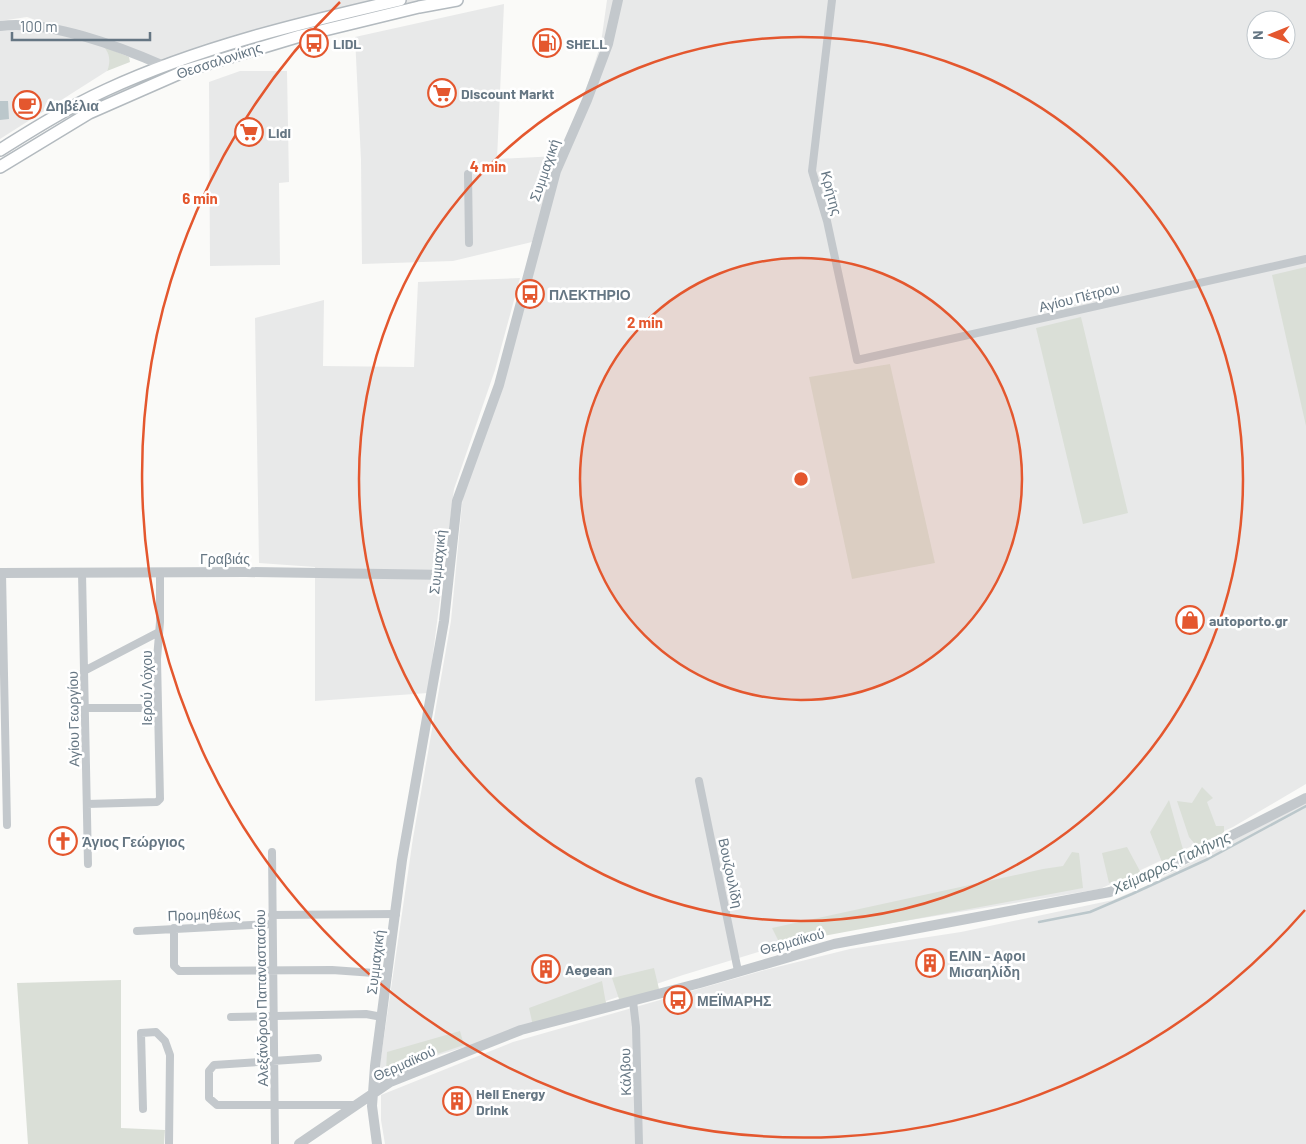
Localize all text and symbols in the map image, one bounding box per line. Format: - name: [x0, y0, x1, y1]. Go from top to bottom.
- scale bar: [12, 10, 150, 42]
- north arrow: [1246, 10, 1296, 60]
- text: 100 m: [20, 17, 58, 35]
- bus stop icon: LIDL: [299, 28, 329, 58]
- fuel station icon: SHELL: [532, 28, 562, 58]
- text: N: [1249, 30, 1266, 40]
- place label: LIDL: [333, 35, 361, 52]
- place label: SHELL: [566, 35, 607, 52]
- street label: Θεσσαλονίκης: [174, 38, 264, 82]
- supermarket icon: Discount Markt: [427, 78, 457, 108]
- place label: Discount Markt: [461, 85, 554, 102]
- cafe icon: Δηβέλια: [12, 90, 42, 120]
- place label: Δηβέλια: [46, 97, 99, 114]
- supermarket icon: Lidl: [234, 117, 264, 147]
- place label: Lidl: [268, 124, 291, 141]
- street label: Συμμαχική: [525, 137, 563, 203]
- text: 4 min: [470, 157, 506, 175]
- street label: Κρήτης: [818, 169, 846, 217]
- text: 6 min: [182, 189, 218, 207]
- bus stop icon: ΠΛΕΚΤΗΡΙΟ: [515, 279, 545, 309]
- street label: Αγίου Πέτρου: [1037, 279, 1121, 315]
- place label: ΠΛΕΚΤΗΡΙΟ: [549, 286, 631, 303]
- text: 2 min: [627, 313, 663, 331]
- centre of rings: [792, 470, 810, 488]
- street label: Συμμαχική: [425, 529, 449, 595]
- street label: Γραβιάς: [200, 550, 250, 567]
- shop icon: autoporto.gr: [1175, 605, 1205, 635]
- place label: autoporto.gr: [1209, 612, 1288, 629]
- street label: Ιερού Λόχου: [138, 650, 155, 726]
- street label: Αγίου Γεωργίου: [64, 671, 82, 767]
- church icon: Άγιος Γεώργιος: [48, 826, 78, 856]
- water label: Χείμαρρος Γαλήνης: [1108, 826, 1233, 898]
- place label: Άγιος Γεώργιος: [82, 833, 185, 850]
- street label: Βουζουλίδη: [715, 836, 747, 910]
- street label: Προμηθέως: [167, 904, 241, 924]
- street label: Αλεξάνδρου Παπαναστασίου: [251, 909, 271, 1087]
- street label: Θερμαϊκού: [758, 924, 826, 958]
- street label: Συμμαχική: [363, 929, 387, 995]
- place label: ΕΛΙΝ - Αφοι Μισαηλίδη: [949, 947, 1026, 980]
- building icon: ΕΛΙΝ - Αφοι Μισαηλίδη: [915, 948, 945, 978]
- building icon: Aegean: [531, 954, 561, 984]
- place label: Aegean: [565, 961, 612, 978]
- bus stop icon: ΜΕΪΜΑΡΗΣ: [663, 985, 693, 1015]
- place label: ΜΕΪΜΑΡΗΣ: [697, 992, 772, 1009]
- street label: Θερμαϊκού: [370, 1042, 438, 1084]
- street label: Κάλβου: [616, 1048, 634, 1096]
- place label: Hell Energy Drink: [476, 1085, 545, 1118]
- building icon: Hell Energy Drink: [442, 1086, 472, 1116]

